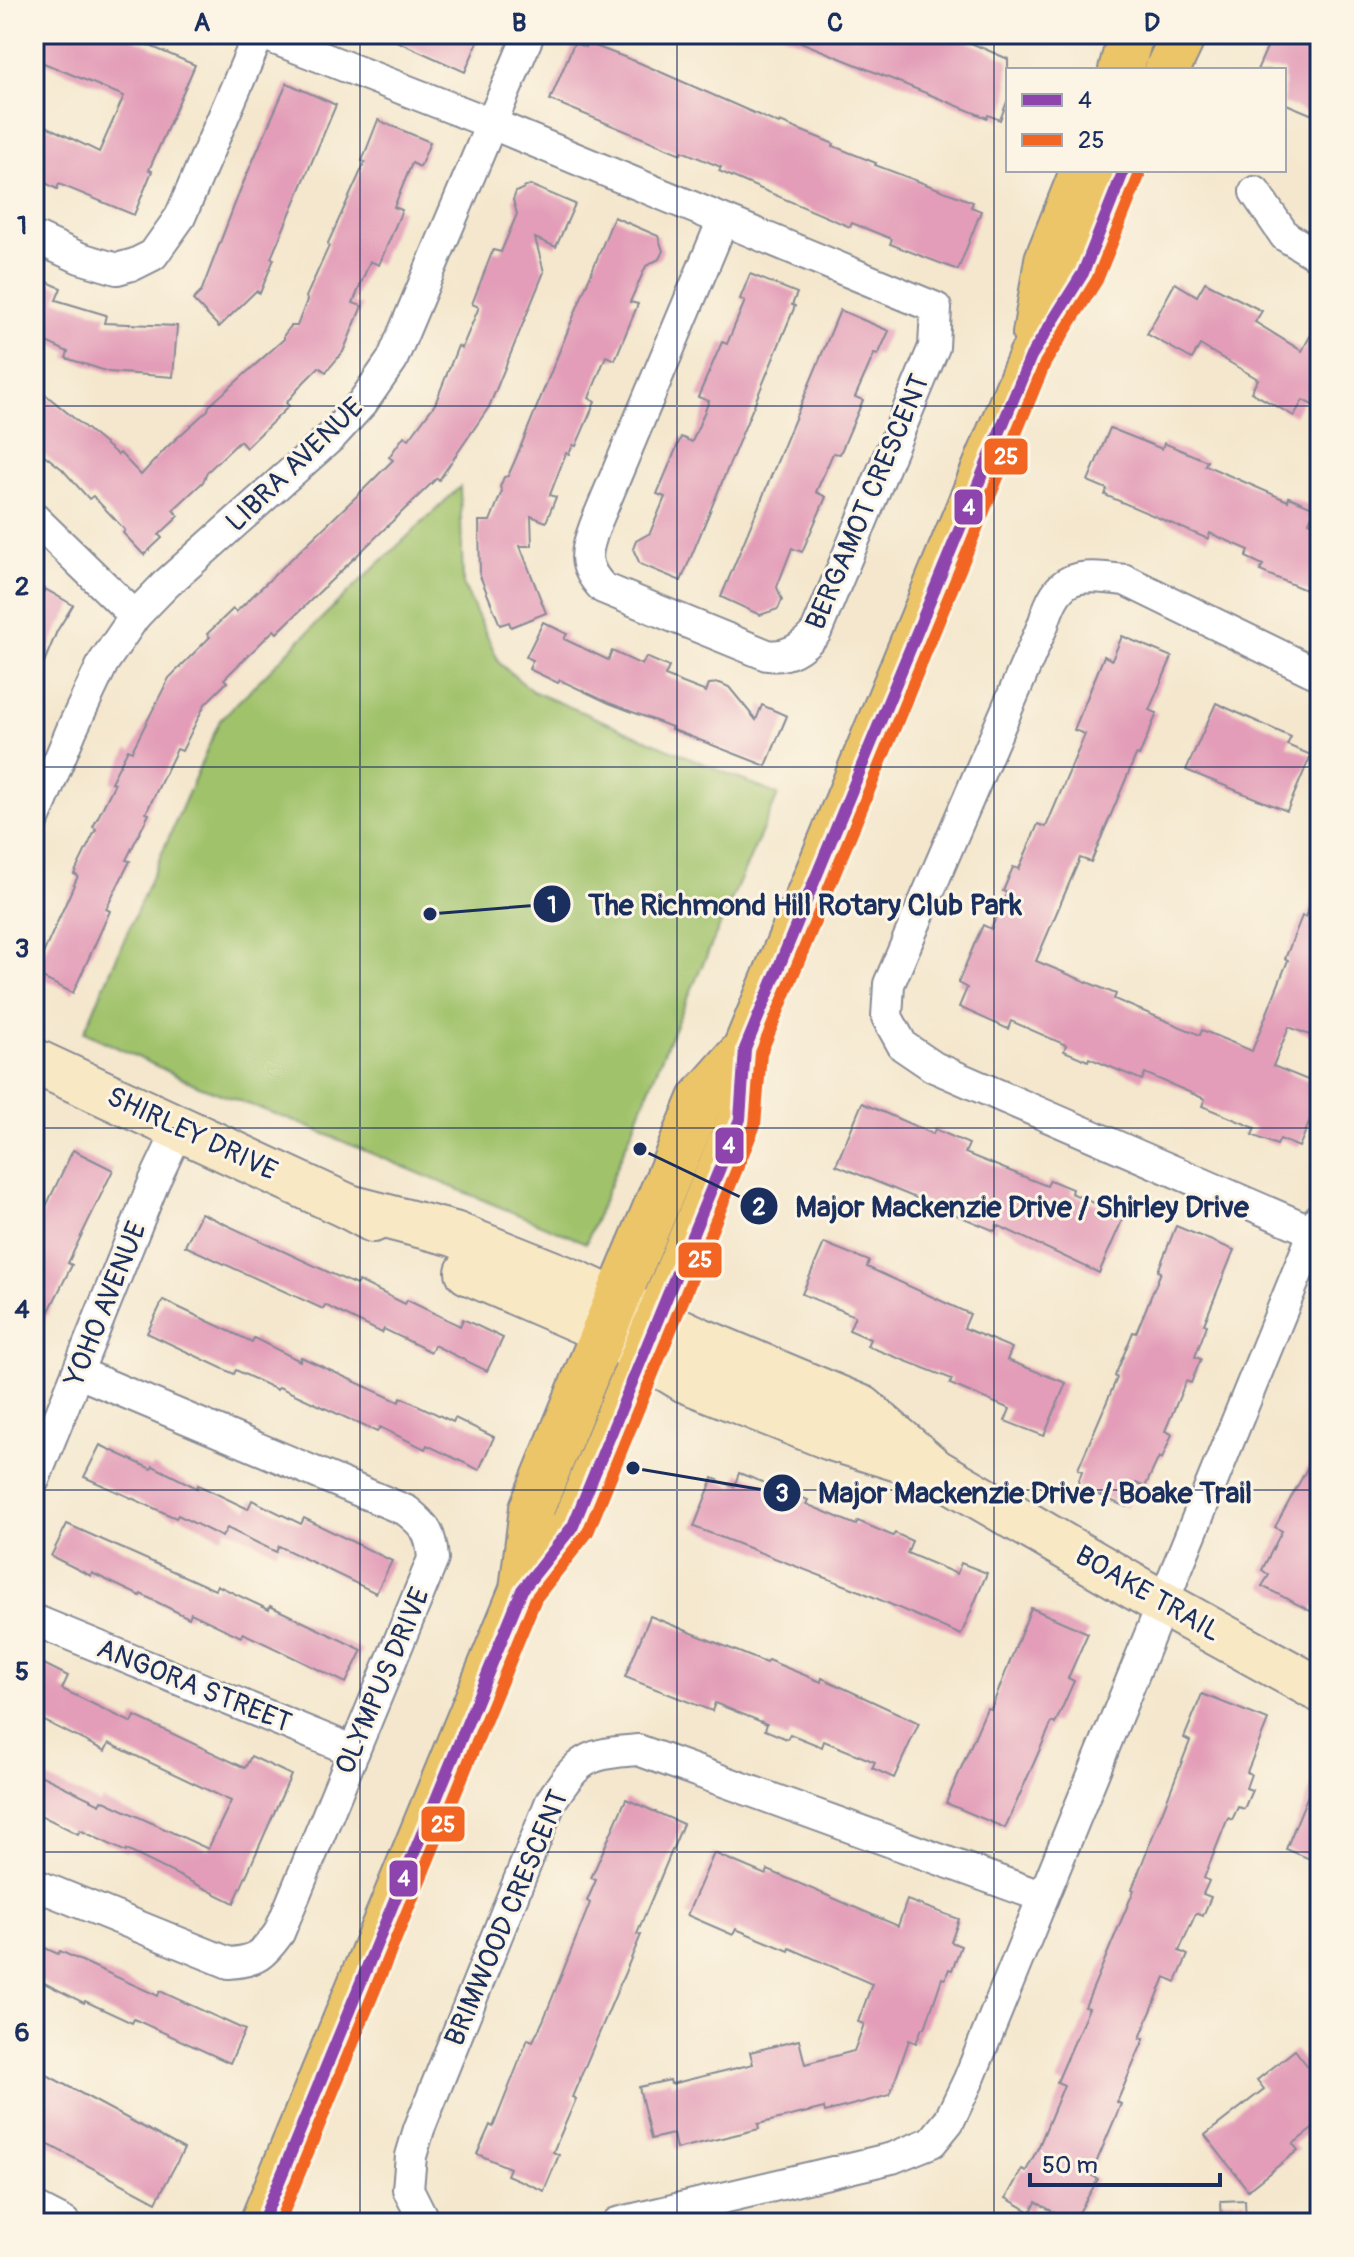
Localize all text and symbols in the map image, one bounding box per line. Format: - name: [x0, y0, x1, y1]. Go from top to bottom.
- text: A: [194, 7, 211, 39]
- text: B: [512, 7, 526, 39]
- text: C: [827, 7, 843, 39]
- text: D: [1144, 7, 1160, 39]
- legend: [1006, 68, 1286, 172]
- text: 4: [1078, 86, 1092, 115]
- text: 25: [1078, 126, 1104, 155]
- text: 1: [17, 210, 27, 242]
- street label: BERGAMOT CRESCENT: [798, 369, 938, 635]
- street label: LIBRA AVENUE: [219, 390, 371, 540]
- line badge: 25: [983, 437, 1029, 476]
- text: 25: [994, 443, 1018, 471]
- line badge: 4: [953, 488, 984, 526]
- text: 4: [963, 494, 976, 522]
- text: 2: [15, 571, 29, 603]
- callout: The Richmond Hill Rotary Club Park: [532, 877, 1038, 931]
- text: The Richmond Hill Rotary Club Park: [587, 887, 1022, 924]
- text: 1: [547, 891, 557, 920]
- text: 3: [15, 933, 29, 965]
- street label: SHIRLEY DRIVE: [101, 1079, 283, 1189]
- line badge: 4: [714, 1126, 745, 1165]
- text: 4: [723, 1132, 736, 1160]
- callout: Major Mackenzie Drive / Shirley Drive: [739, 1179, 1264, 1233]
- text: Major Mackenzie Drive / Shirley Drive: [795, 1189, 1250, 1226]
- text: 2: [752, 1193, 766, 1222]
- street label: YOHO AVENUE: [57, 1217, 155, 1392]
- line badge: 25: [677, 1241, 723, 1279]
- text: 25: [688, 1246, 712, 1274]
- text: 4: [14, 1294, 30, 1326]
- callout: Major Mackenzie Drive / Boake Trail: [762, 1466, 1268, 1520]
- text: Major Mackenzie Drive / Boake Trail: [818, 1475, 1252, 1512]
- text: 3: [775, 1479, 789, 1508]
- street label: BOAKE TRAIL: [1069, 1538, 1227, 1650]
- street label: OLYMPUS DRIVE: [328, 1582, 438, 1780]
- street label: ANGORA STREET: [92, 1631, 296, 1741]
- text: 5: [15, 1656, 29, 1688]
- street label: BRIMWOOD CRESCENT: [437, 1785, 577, 2051]
- line badge: 25: [420, 1805, 466, 1843]
- text: 25: [431, 1811, 455, 1839]
- line badge: 4: [388, 1859, 419, 1898]
- text: 4: [398, 1865, 411, 1893]
- text: 6: [14, 2017, 30, 2049]
- scale bar: [1030, 2137, 1220, 2187]
- text: 50 m: [1042, 2151, 1098, 2180]

